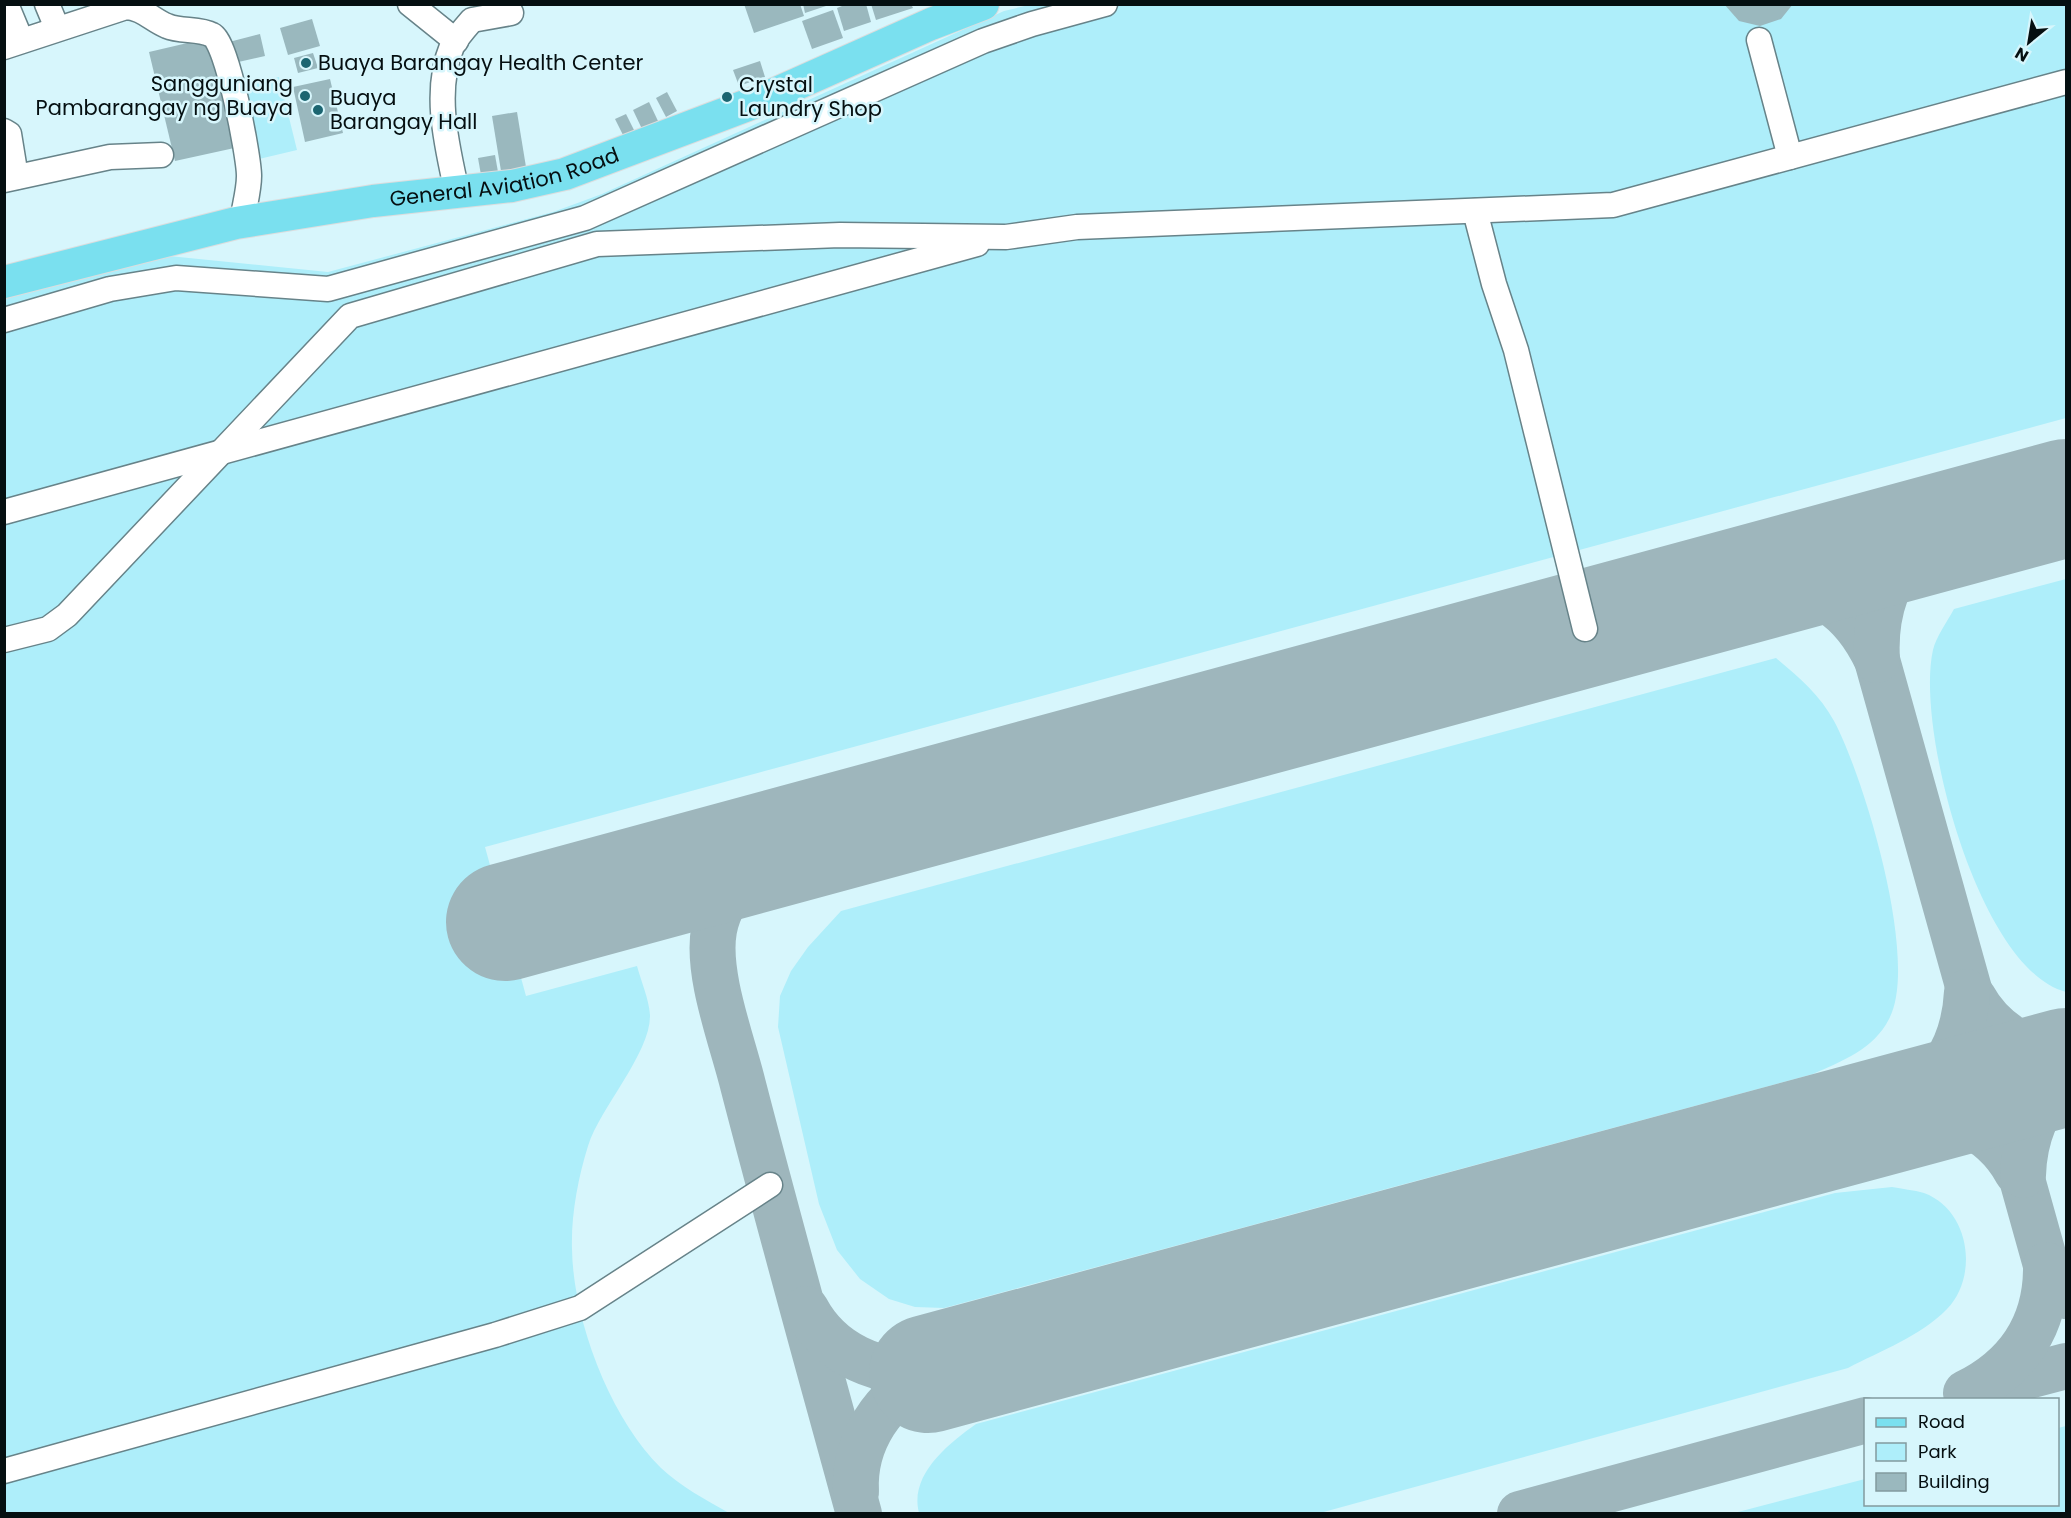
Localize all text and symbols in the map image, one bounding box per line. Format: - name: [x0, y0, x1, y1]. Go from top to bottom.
- north arrow: [1999, 12, 2059, 72]
- text: N: [2011, 42, 2033, 68]
- place label: Buaya Barangay Health Center: [318, 48, 643, 77]
- marker: Buaya Barangay Health Center: [299, 56, 313, 70]
- place label: Sangguniang Pambarangay ng Buaya: [36, 69, 293, 122]
- place label: Crystal Laundry Shop: [739, 70, 882, 123]
- place label: Buaya Barangay Hall: [330, 83, 477, 136]
- marker: Sangguniang Pambarangay ng Buaya: [298, 89, 312, 103]
- marker: Crystal Laundry Shop: [720, 90, 734, 104]
- marker: Buaya Barangay Hall: [311, 103, 325, 117]
- street label: General Aviation Road: [388, 140, 623, 213]
- legend: [1864, 1398, 2059, 1506]
- text: Road: [1918, 1409, 1965, 1434]
- text: Park: [1918, 1439, 1957, 1464]
- text: Building: [1918, 1469, 1990, 1494]

